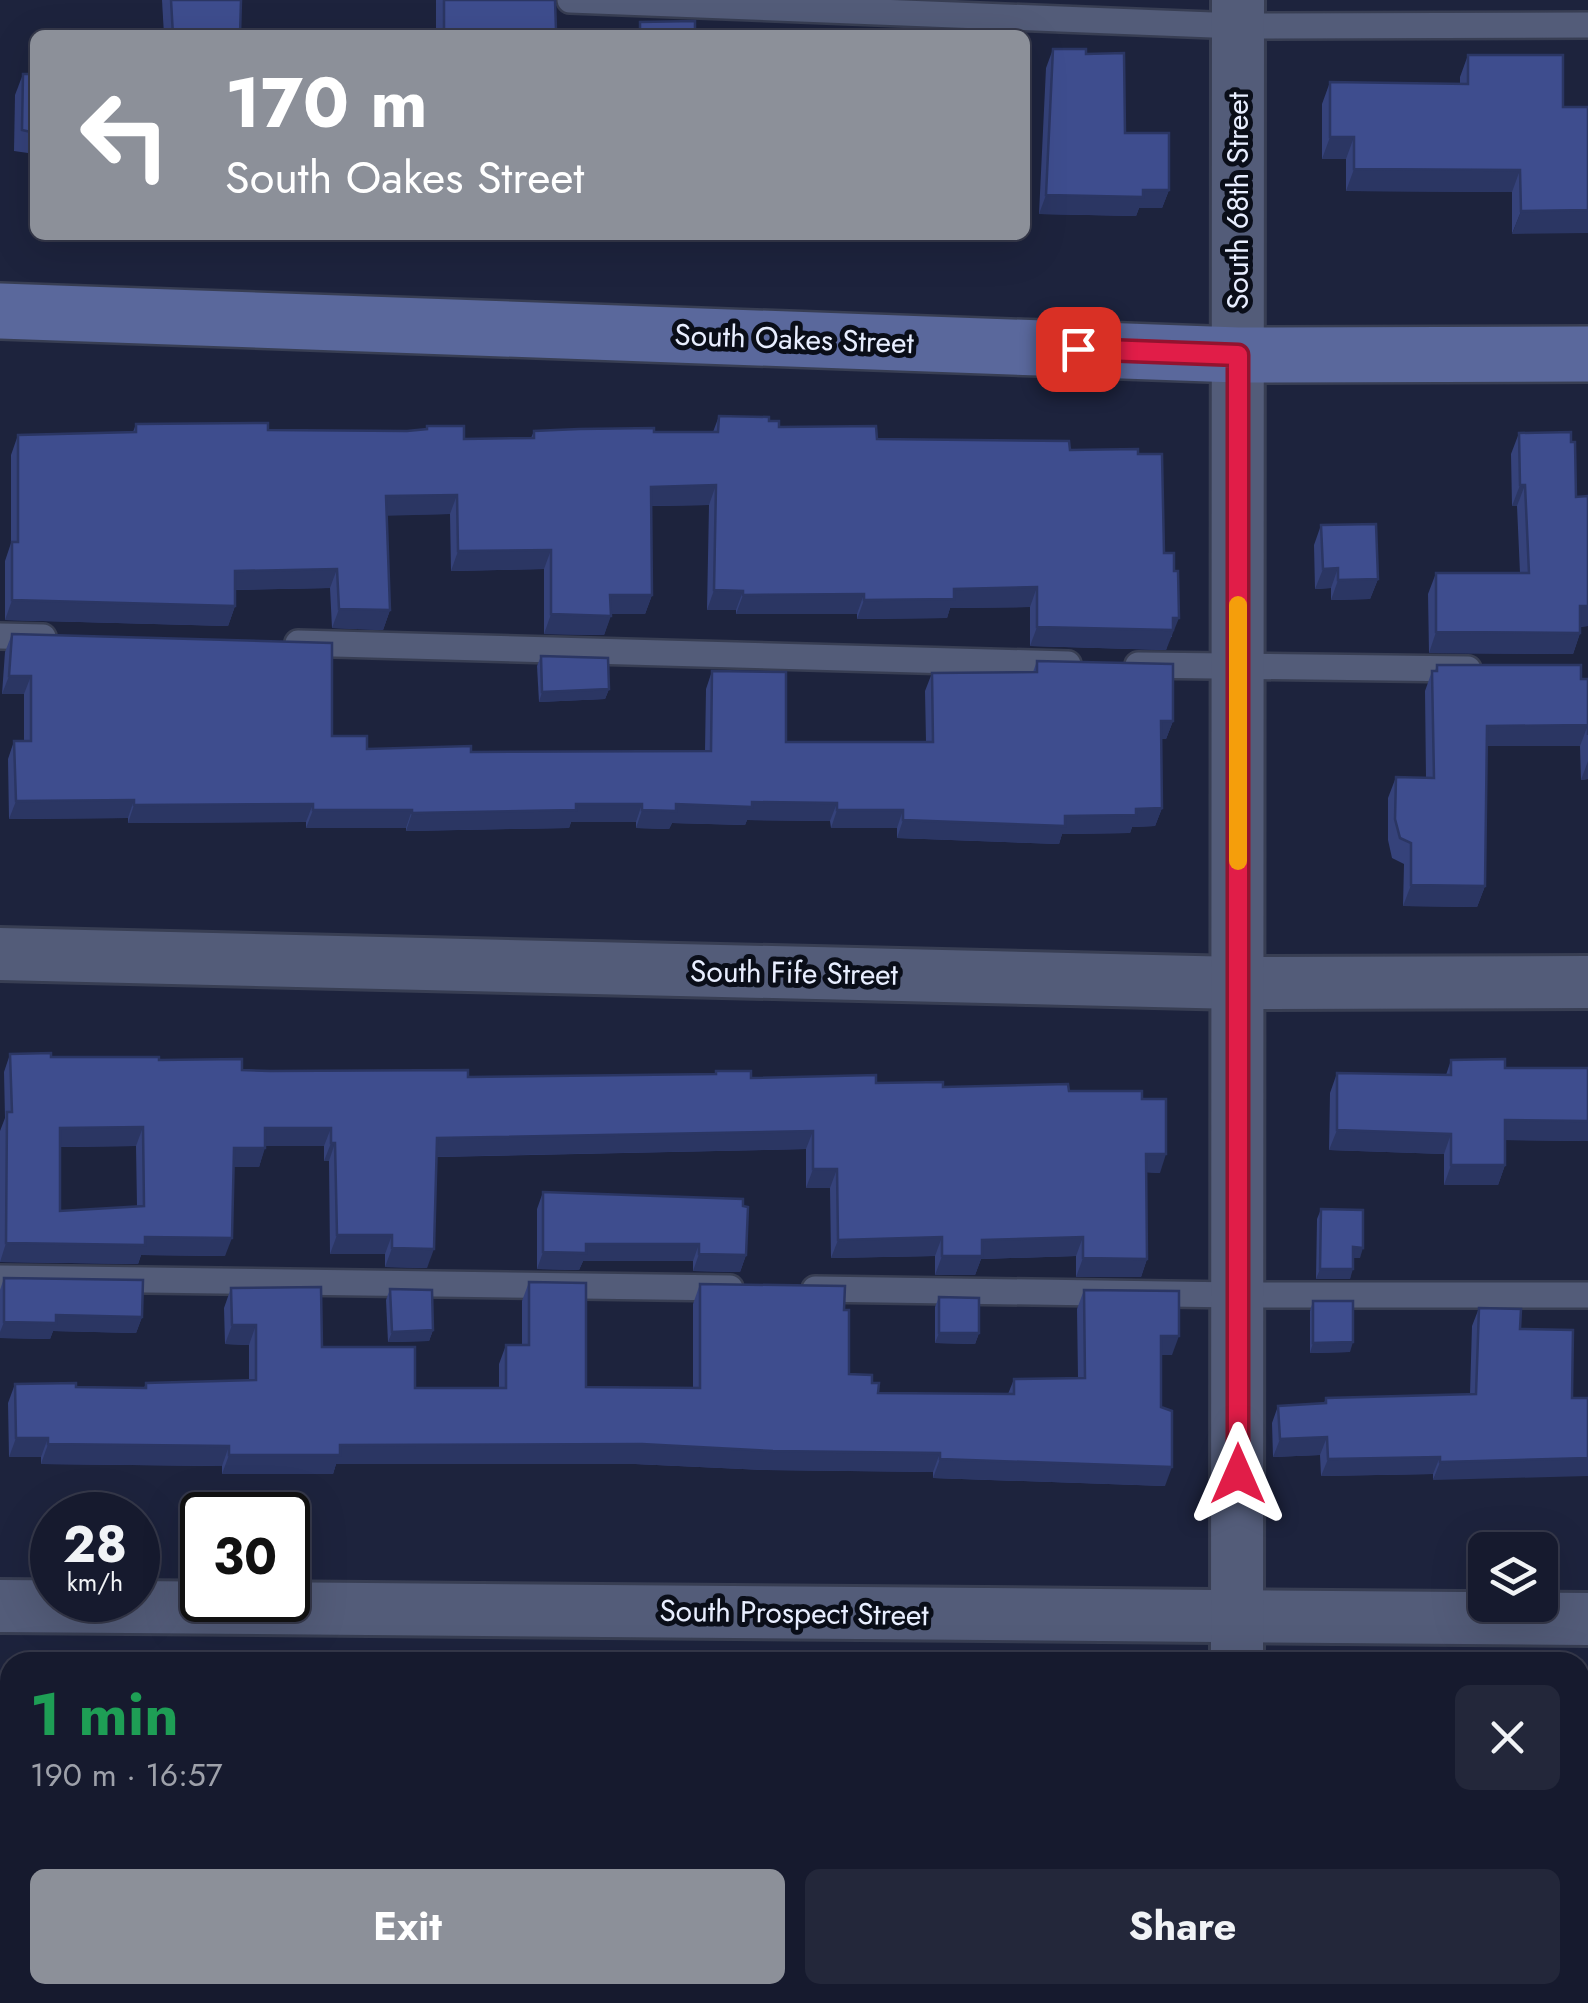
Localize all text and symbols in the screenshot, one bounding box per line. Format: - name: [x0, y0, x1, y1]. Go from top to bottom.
- text: 170 m: [225, 52, 428, 153]
- icon: left: [60, 70, 190, 200]
- street label: South 68th Street: [1216, 91, 1259, 310]
- text: South Oakes Street: [225, 145, 584, 210]
- pin: [1036, 307, 1121, 392]
- street label: South Oakes Street: [674, 313, 915, 364]
- icon: arrive: [1051, 322, 1106, 377]
- street label: South Fife Street: [690, 949, 899, 996]
- position arrow: [1186, 1422, 1290, 1526]
- speed limit sign: 30: [180, 1492, 310, 1622]
- text: 28: [63, 1508, 127, 1581]
- map controls: [1468, 1532, 1558, 1622]
- button: layers: [1468, 1532, 1558, 1622]
- text: km/h: [67, 1564, 123, 1600]
- street label: South Prospect Street: [659, 1589, 930, 1636]
- text: 1 min: [30, 1671, 179, 1758]
- button: close: [1455, 1685, 1560, 1790]
- text: 190 m · 16:57: [30, 1752, 223, 1798]
- button: Exit: [30, 1869, 785, 1984]
- button: Share: [805, 1869, 1560, 1984]

